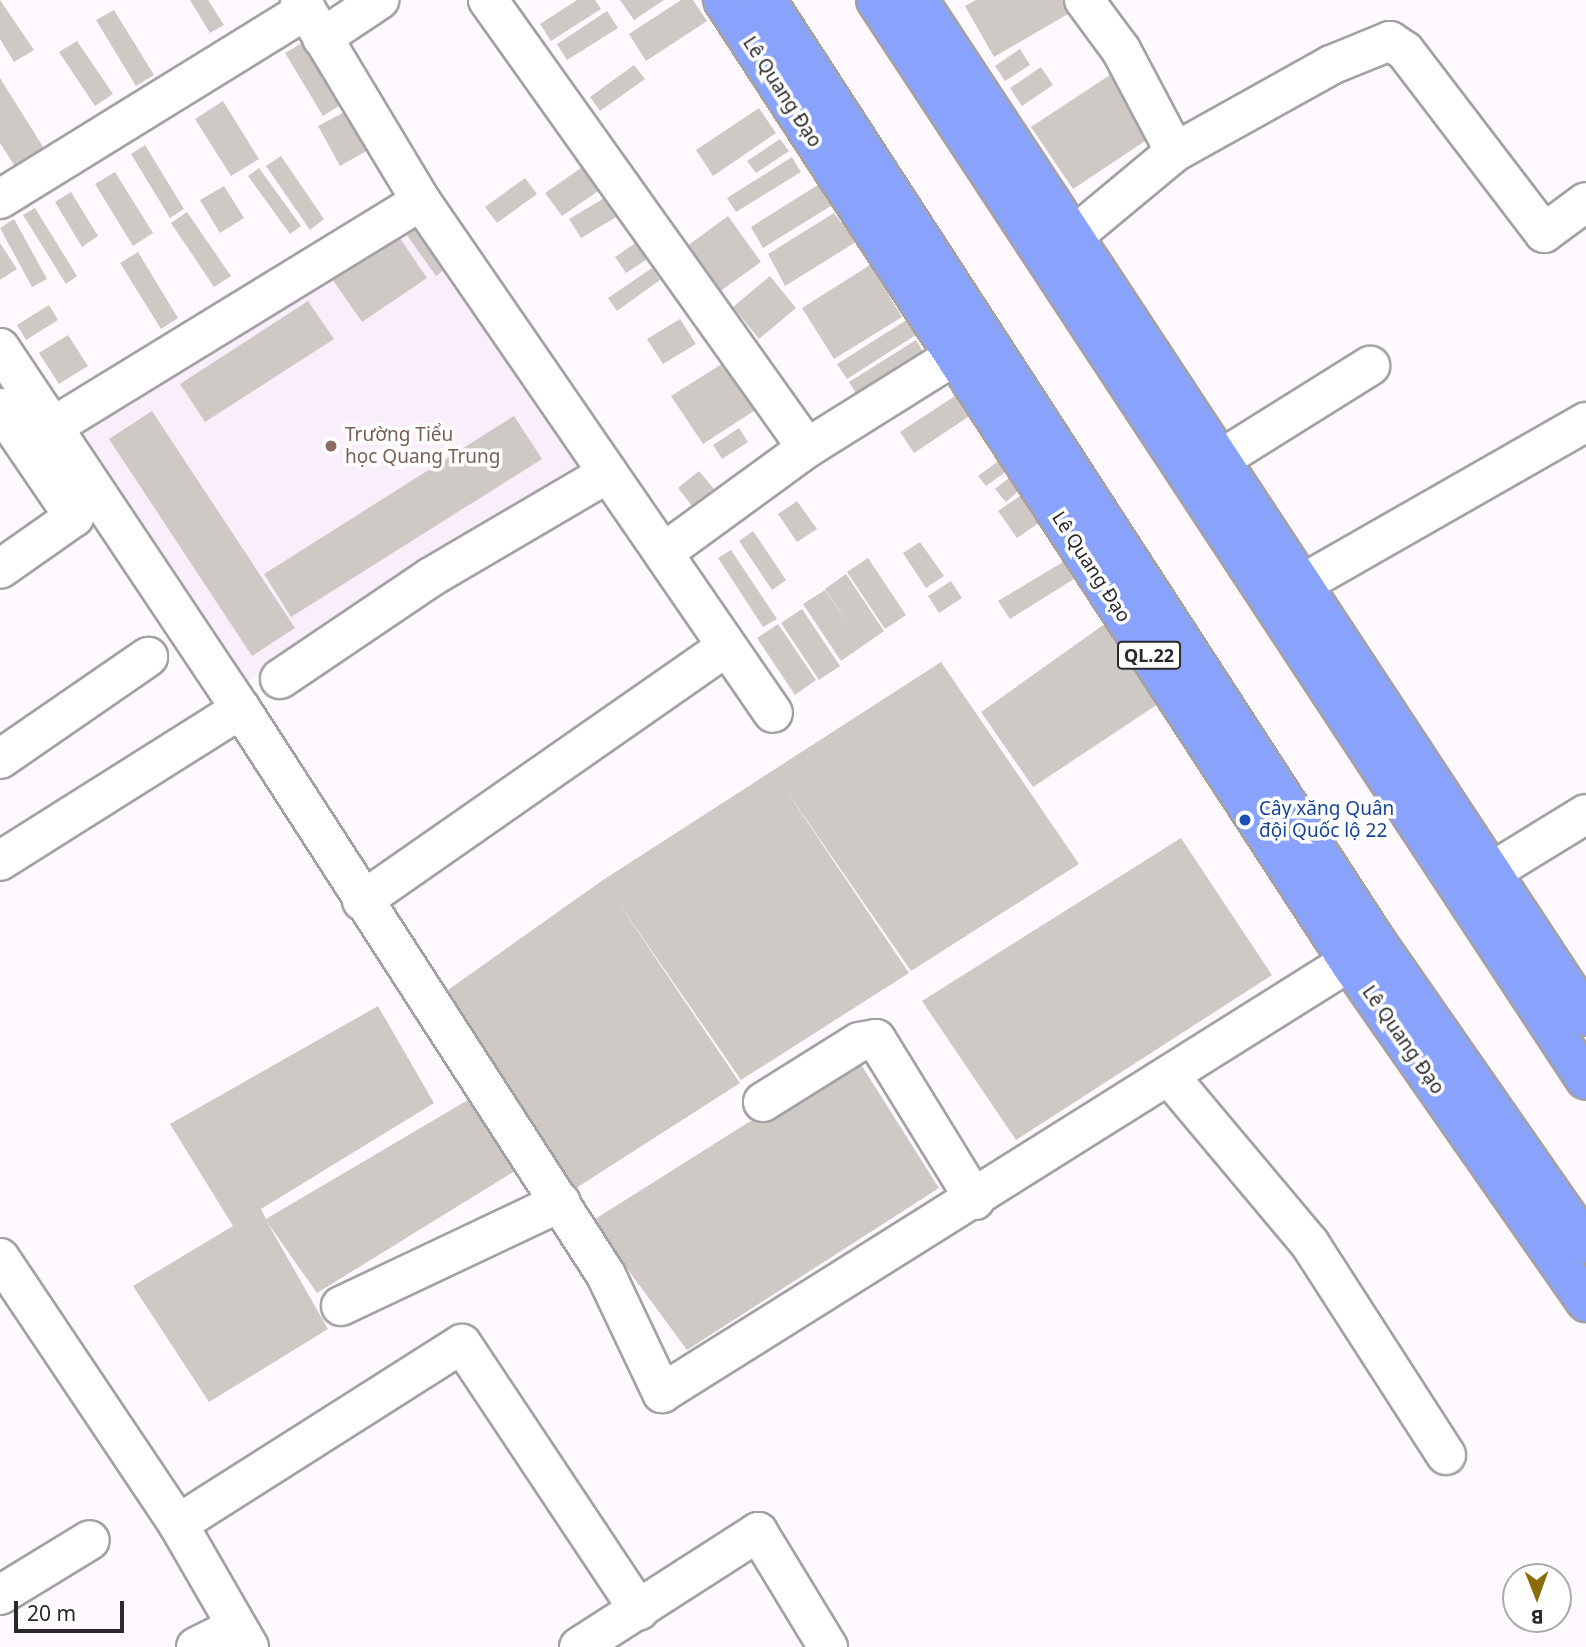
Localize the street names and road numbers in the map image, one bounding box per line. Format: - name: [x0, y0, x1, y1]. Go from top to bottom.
- street label: Lê Quang Đạo: [738, 32, 826, 152]
- street label: Lê Quang Đạo: [1047, 507, 1135, 627]
- road number: QL.22: [1116, 640, 1182, 670]
- street label: Lê Quang Đạo: [1357, 981, 1449, 1099]

